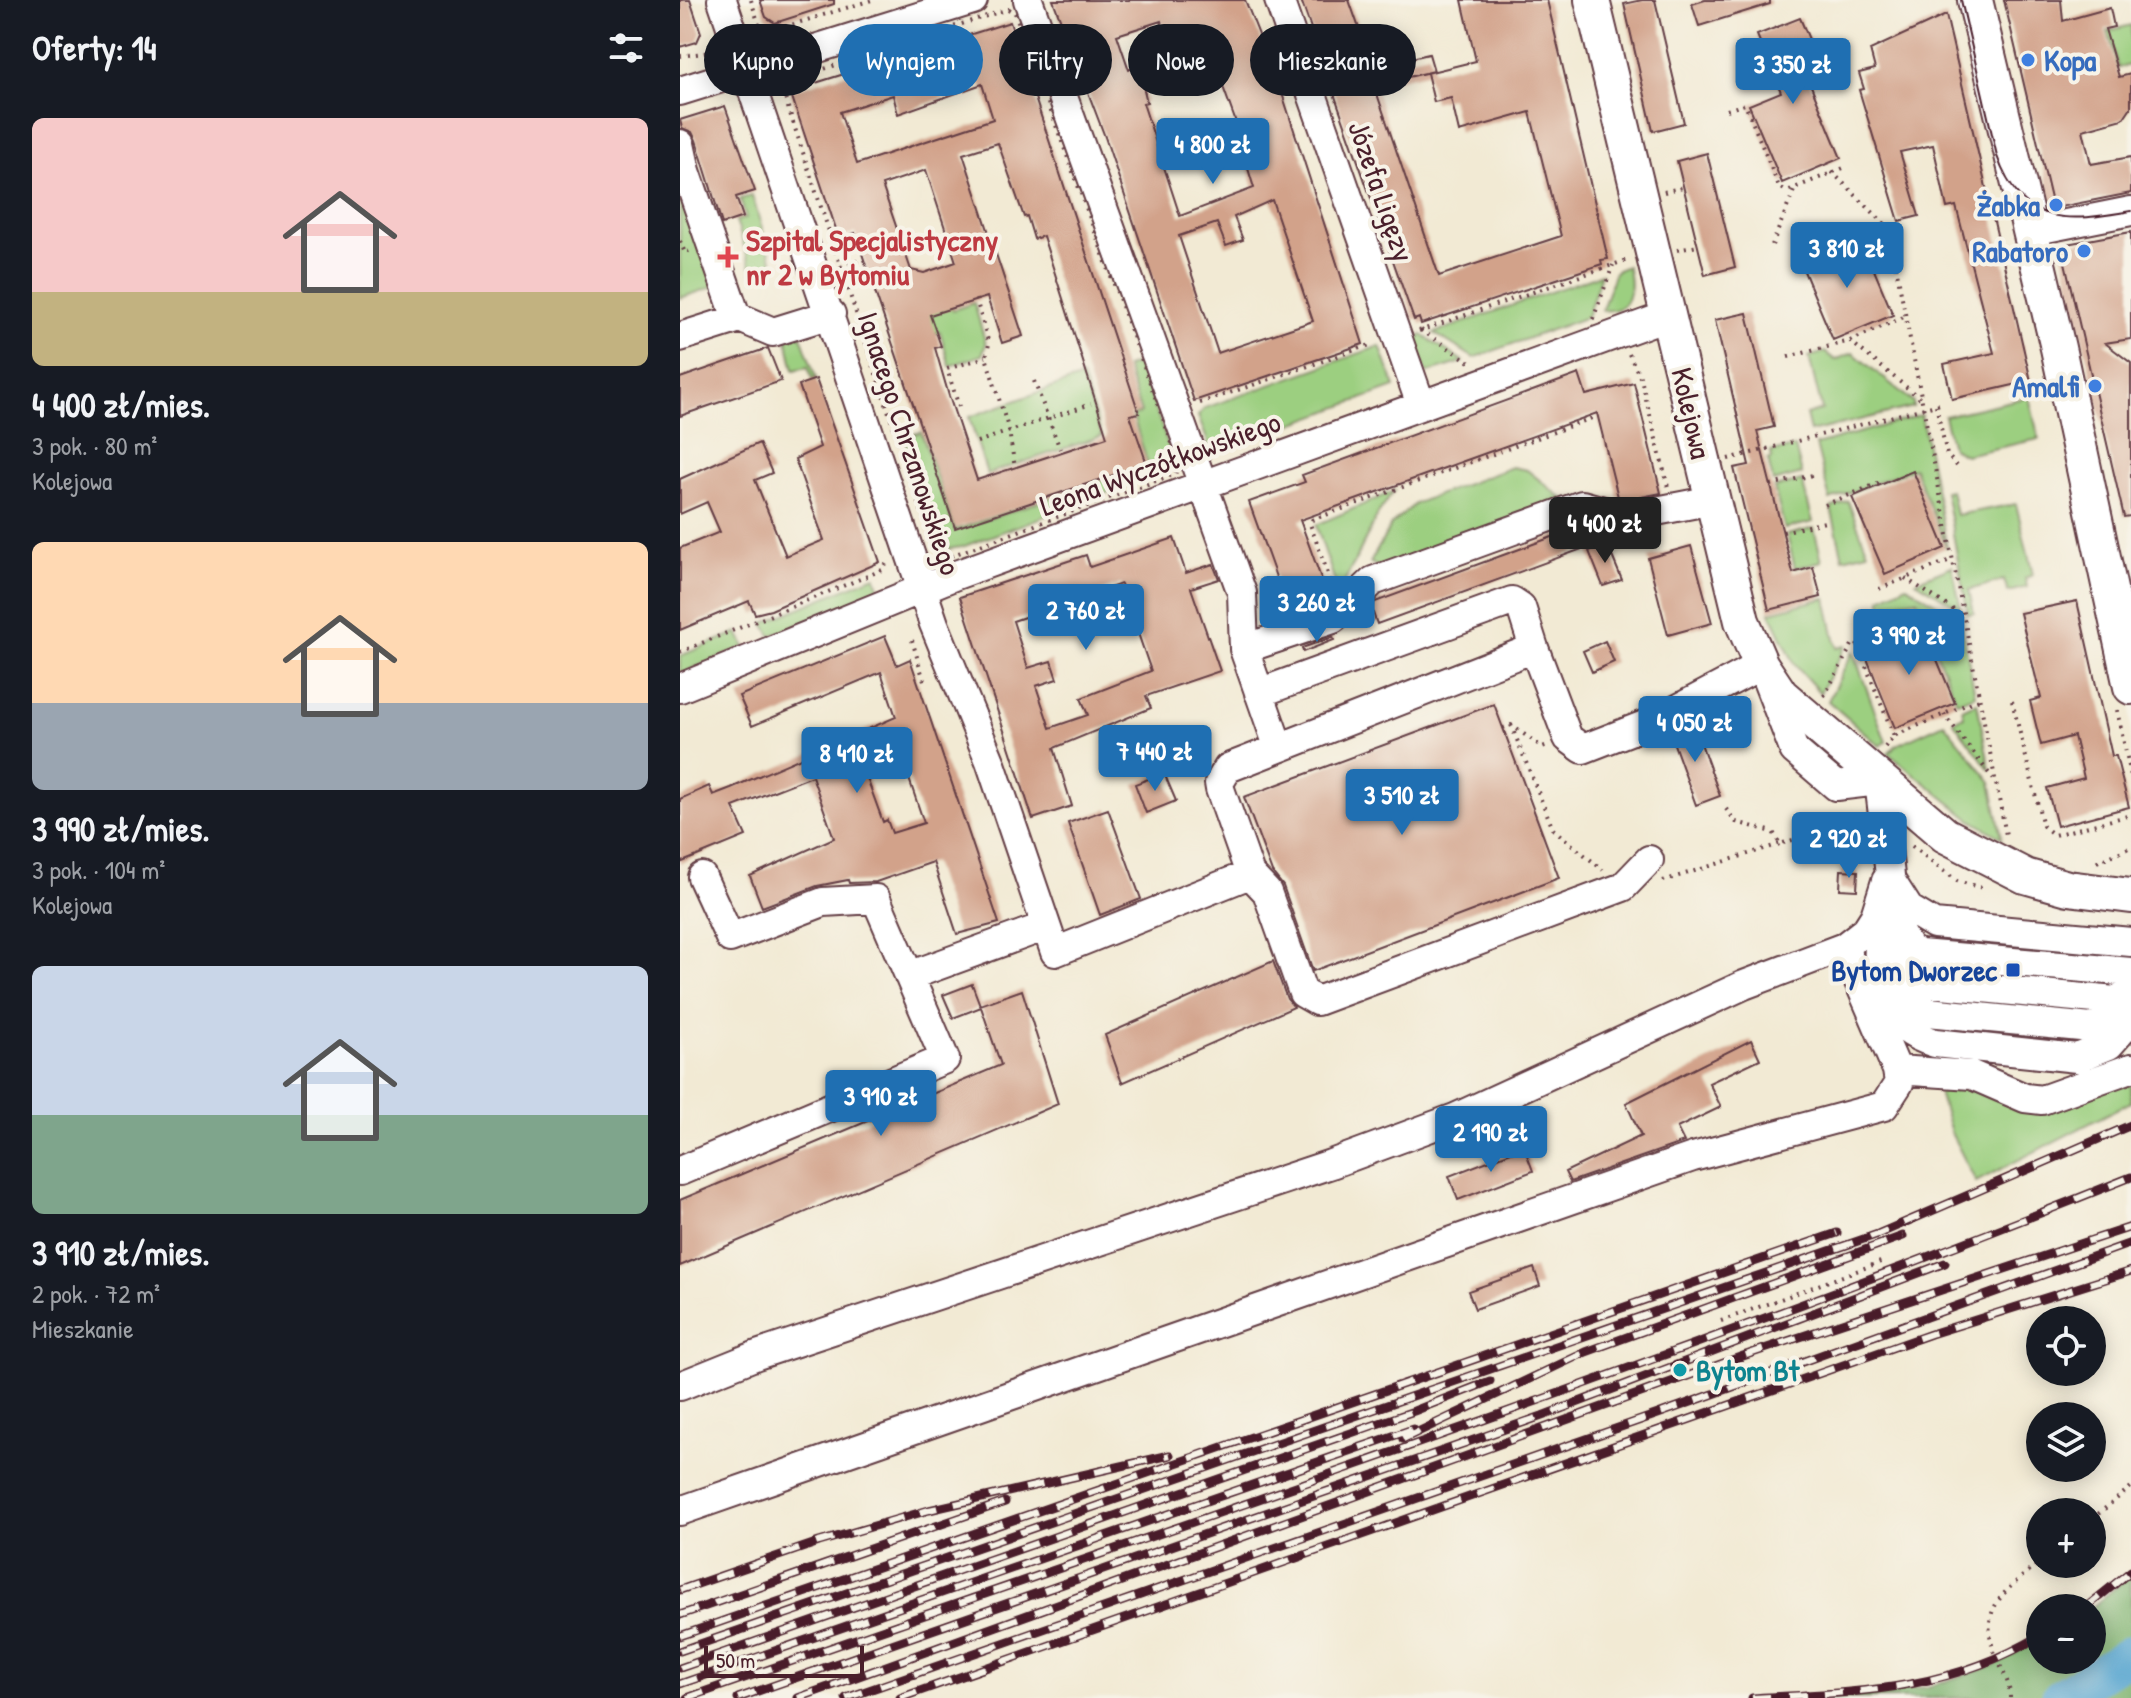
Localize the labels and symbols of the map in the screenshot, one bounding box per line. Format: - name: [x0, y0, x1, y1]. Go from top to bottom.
- pin: 3 350 zł: [1710, 38, 1876, 106]
- place label: Kopa: [2044, 40, 2097, 81]
- marker: Kopa: [2019, 51, 2037, 69]
- street label: Józefa Ligęzy: [1339, 115, 1425, 267]
- pin: 4 800 zł: [1130, 118, 1296, 186]
- place label: Żabka: [1976, 185, 2040, 225]
- marker: Żabka: [2047, 196, 2065, 214]
- place label: Szpital Specjalistyczny nr 2 w Bytomiu: [746, 220, 998, 295]
- pin: 3 810 zł: [1764, 222, 1930, 290]
- place label: Rabatoro: [1972, 231, 2068, 271]
- marker: Rabatoro: [2075, 242, 2093, 260]
- marker: Szpital Specjalistyczny nr 2 w Bytomiu: [717, 246, 739, 268]
- street label: Ignacego Chrzanowskiego: [849, 306, 971, 580]
- street label: Kolejowa: [1662, 363, 1722, 463]
- place label: Amalfi: [2012, 366, 2080, 406]
- marker: Amalfi: [2086, 377, 2104, 395]
- street label: Leona Wyczółkowskiego: [1034, 401, 1286, 525]
- pin: 4 400 zł: [1522, 497, 1688, 565]
- pin: 3 260 zł: [1234, 576, 1400, 644]
- pin: 2 760 zł: [1003, 584, 1169, 652]
- pin: 3 990 zł: [1826, 609, 1992, 677]
- pin: 4 050 zł: [1612, 696, 1778, 764]
- pin: 7 440 zł: [1072, 725, 1238, 793]
- pin: 8 410 zł: [774, 727, 940, 795]
- pin: 3 510 zł: [1319, 769, 1485, 837]
- pin: 2 920 zł: [1766, 812, 1932, 880]
- place label: Bytom Dworzec: [1831, 950, 1997, 991]
- marker: Bytom Dworzec: [2004, 961, 2022, 979]
- pin: 3 910 zł: [798, 1070, 964, 1138]
- pin: 2 190 zł: [1408, 1106, 1574, 1174]
- place label: Bytom Bt: [1696, 1350, 1801, 1391]
- marker: Bytom Bt: [1671, 1361, 1689, 1379]
- scale bar: [704, 1642, 864, 1678]

